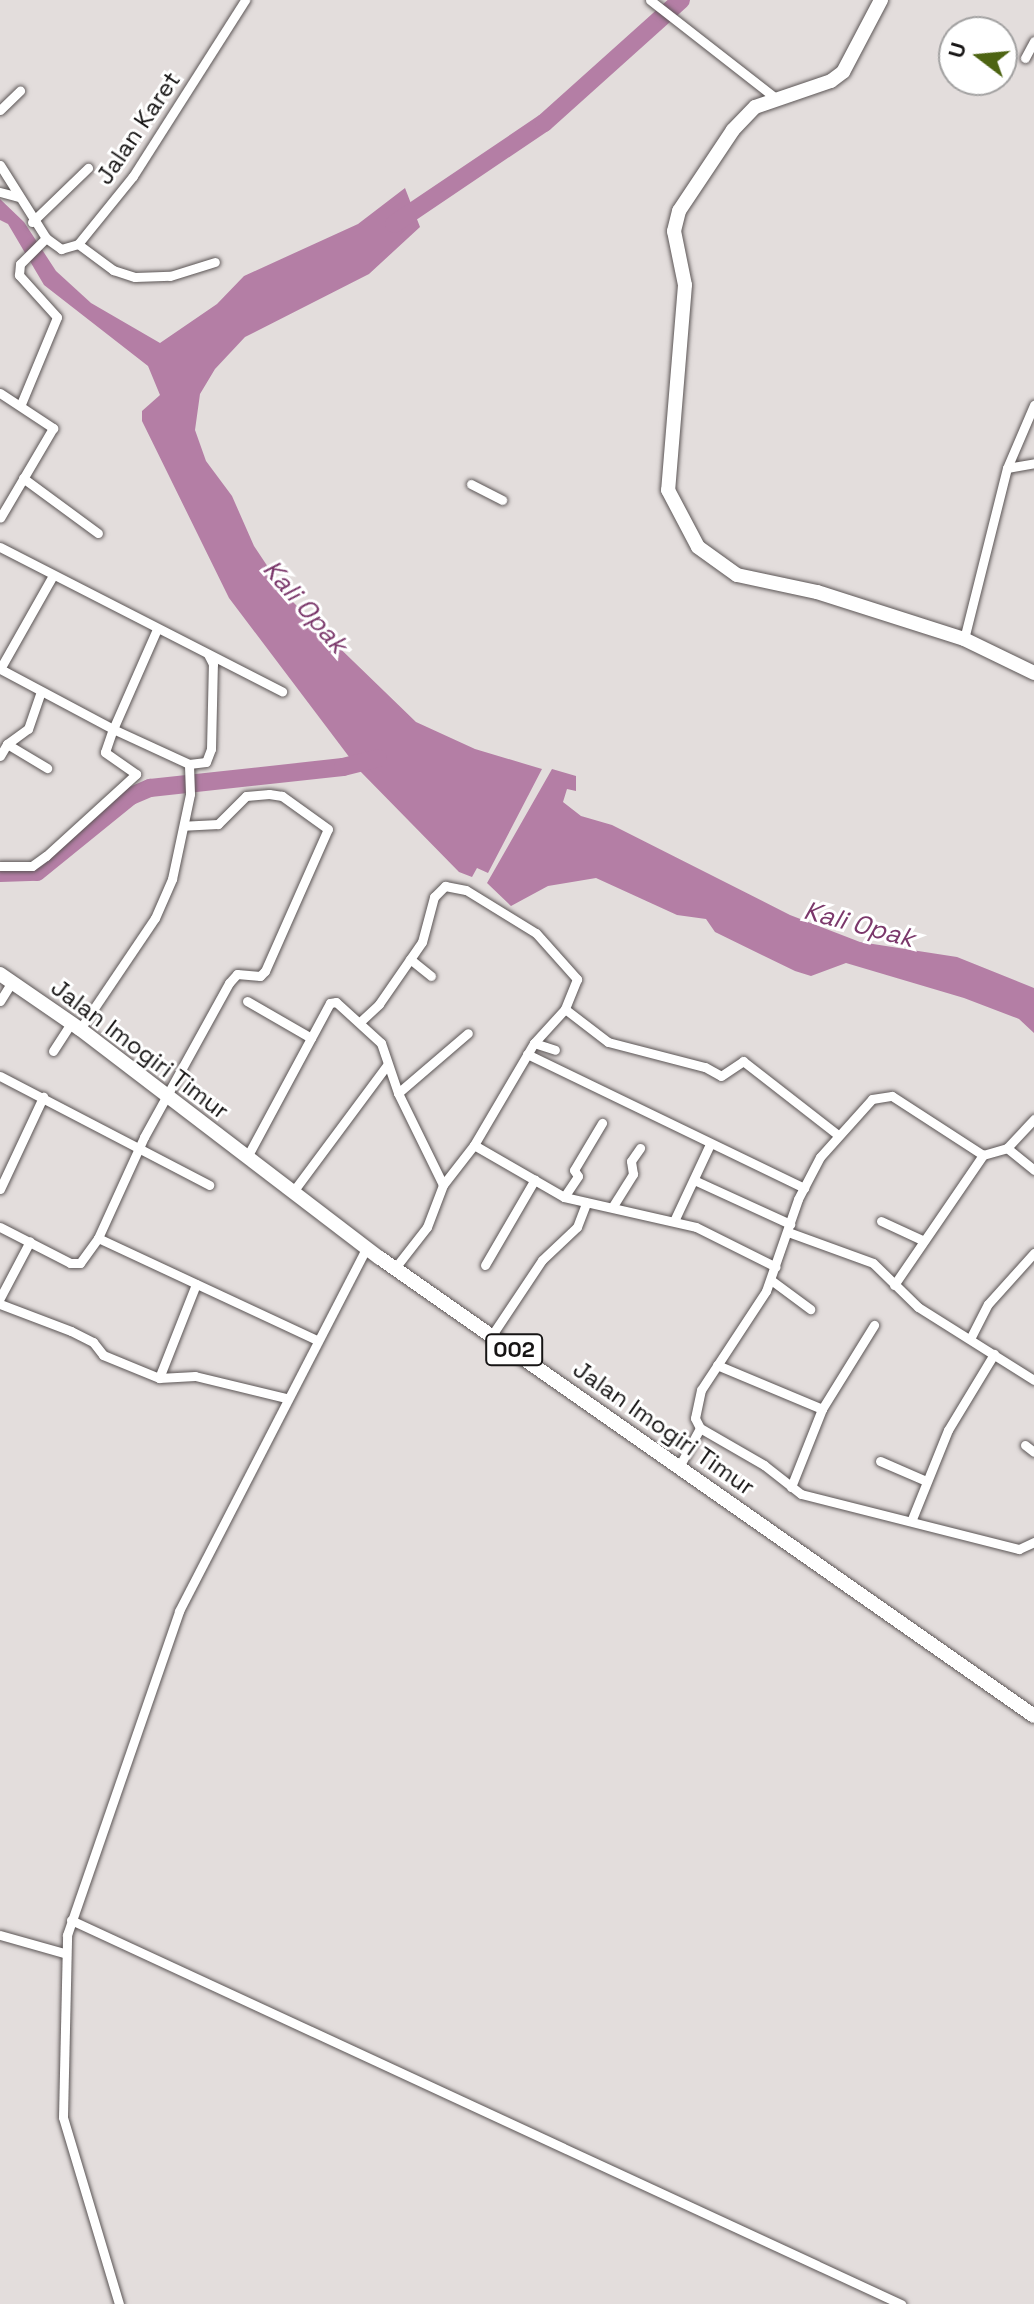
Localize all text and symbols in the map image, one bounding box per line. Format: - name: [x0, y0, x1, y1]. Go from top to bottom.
- north arrow: [938, 16, 1018, 96]
- text: U: [941, 39, 972, 61]
- street label: Jalan Karet: [90, 66, 186, 190]
- water label: Kali Opak: [256, 554, 354, 660]
- water label: Kali Opak: [800, 895, 918, 955]
- street label: Jalan Imogiri Timur: [45, 973, 235, 1125]
- road number: 002: [484, 1332, 544, 1368]
- street label: Jalan Imogiri Timur: [567, 1354, 761, 1502]

